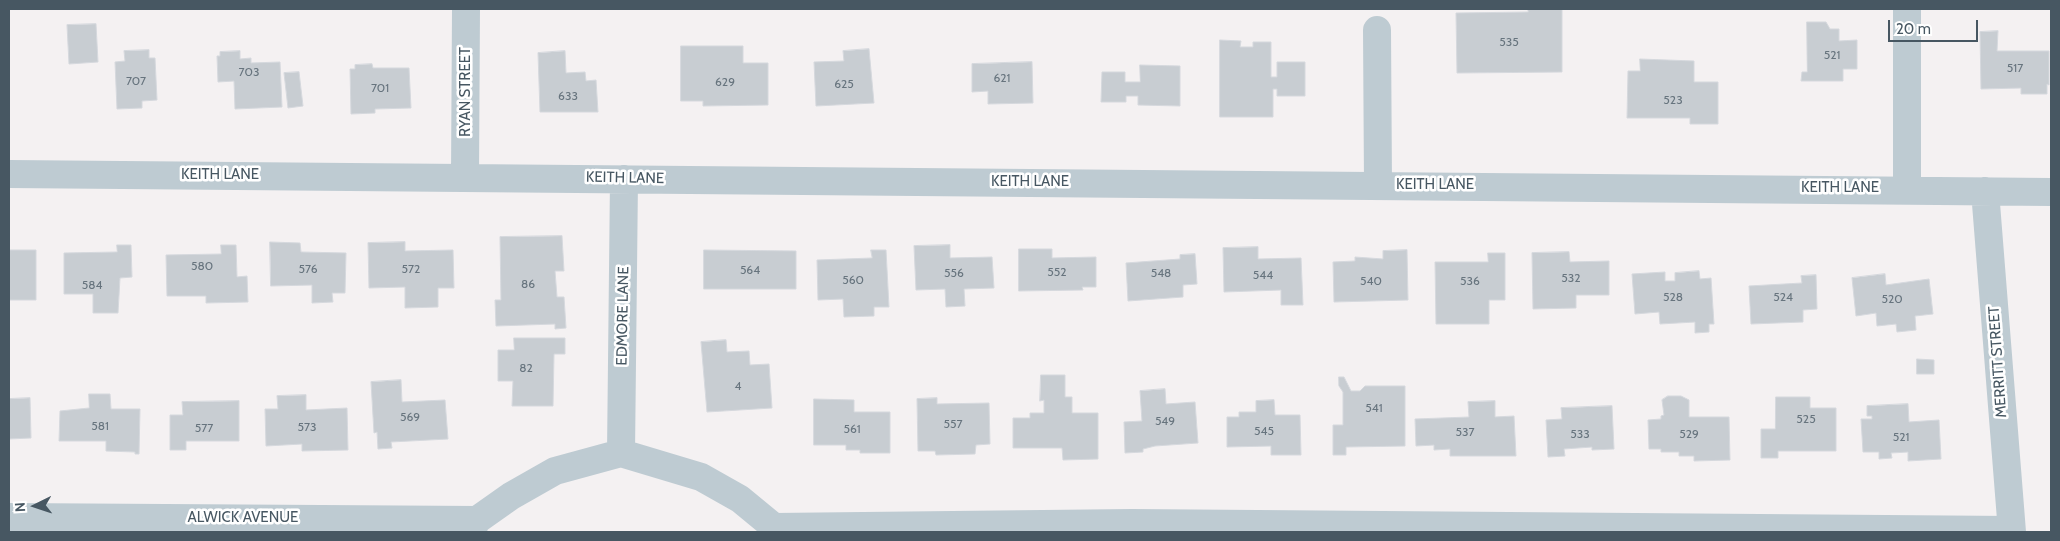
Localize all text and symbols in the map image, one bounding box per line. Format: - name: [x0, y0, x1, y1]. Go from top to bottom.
- scale bar: [1890, 10, 1980, 42]
- text: 20 m: [1896, 20, 1931, 38]
- house number: 535: [1499, 35, 1519, 49]
- street label: RYAN STREET: [457, 47, 475, 137]
- house number: 521: [1824, 48, 1840, 62]
- house number: 517: [2007, 61, 2023, 75]
- house number: 703: [239, 65, 259, 79]
- house number: 621: [993, 71, 1011, 85]
- house number: 707: [126, 74, 146, 88]
- house number: 629: [715, 75, 735, 89]
- house number: 625: [834, 77, 854, 91]
- house number: 701: [371, 81, 389, 95]
- house number: 633: [558, 89, 578, 103]
- house number: 523: [1663, 93, 1683, 107]
- street label: KEITH LANE: [181, 166, 259, 184]
- street label: KEITH LANE: [586, 168, 664, 188]
- street label: KEITH LANE: [991, 173, 1069, 191]
- street label: KEITH LANE: [1396, 176, 1474, 194]
- street label: KEITH LANE: [1801, 179, 1879, 197]
- house number: 580: [191, 259, 213, 273]
- house number: 576: [298, 262, 318, 276]
- house number: 572: [402, 262, 420, 276]
- house number: 564: [740, 263, 760, 277]
- house number: 552: [1047, 265, 1067, 279]
- street label: EDMORE LANE: [613, 266, 633, 366]
- house number: 556: [944, 266, 964, 280]
- house number: 548: [1151, 266, 1171, 280]
- house number: 544: [1253, 268, 1273, 282]
- house number: 532: [1561, 271, 1581, 285]
- house number: 560: [842, 273, 864, 287]
- house number: 540: [1360, 274, 1382, 288]
- house number: 536: [1460, 274, 1480, 288]
- house number: 86: [521, 277, 535, 291]
- house number: 584: [82, 278, 102, 292]
- house number: 528: [1663, 290, 1683, 304]
- house number: 524: [1773, 290, 1793, 304]
- house number: 520: [1881, 292, 1903, 306]
- street label: MERRITT STREET: [1985, 305, 2011, 419]
- house number: 82: [519, 361, 533, 375]
- house number: 4: [735, 379, 741, 393]
- house number: 541: [1365, 401, 1383, 415]
- house number: 569: [400, 410, 420, 424]
- house number: 525: [1796, 412, 1816, 426]
- house number: 549: [1155, 414, 1175, 428]
- house number: 557: [943, 417, 963, 431]
- house number: 581: [91, 419, 109, 433]
- house number: 573: [297, 420, 317, 434]
- house number: 577: [195, 421, 213, 435]
- house number: 561: [843, 422, 861, 436]
- house number: 545: [1254, 424, 1274, 438]
- house number: 537: [1455, 425, 1475, 439]
- house number: 533: [1570, 427, 1590, 441]
- house number: 529: [1679, 427, 1699, 441]
- house number: 521: [1893, 430, 1909, 444]
- north arrow: [10, 481, 60, 531]
- text: N: [11, 501, 29, 513]
- street label: ALWICK AVENUE: [188, 509, 298, 527]

